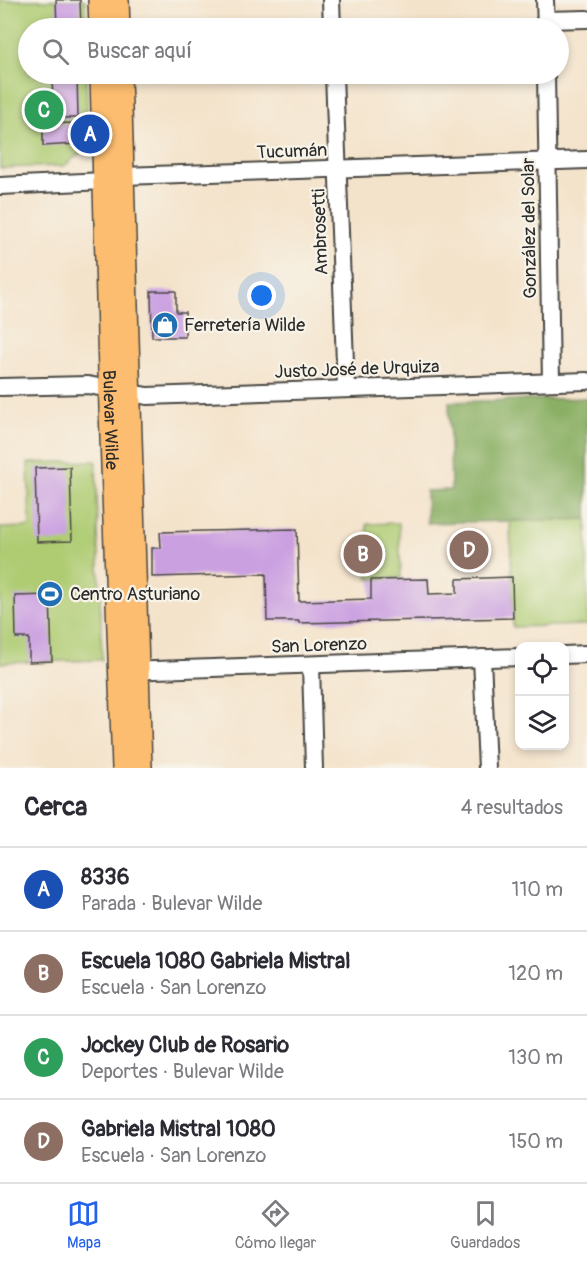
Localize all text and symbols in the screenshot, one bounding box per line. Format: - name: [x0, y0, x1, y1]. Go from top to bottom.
- search box: [18, 18, 569, 84]
- icon: search: [39, 35, 72, 68]
- text: Buscar aquí: [87, 37, 192, 65]
- pin: C: [24, 88, 63, 132]
- pin: A: [70, 112, 110, 156]
- street label: Tucumán: [256, 139, 328, 164]
- street label: González del Solar: [517, 157, 542, 299]
- street label: Ambrosetti: [307, 188, 334, 276]
- your location: [247, 281, 276, 310]
- shop icon: Ferretería Wilde: [150, 310, 180, 340]
- place label: Ferretería Wilde: [184, 314, 305, 337]
- street label: Justo José de Urquiza: [274, 355, 440, 384]
- street label: Bulevar Wilde: [97, 370, 123, 470]
- pin: D: [450, 528, 488, 572]
- pin: B: [344, 532, 382, 576]
- sports icon: Centro Asturiano: [35, 579, 65, 609]
- place label: Centro Asturiano: [70, 583, 201, 606]
- street label: San Lorenzo: [271, 632, 368, 659]
- map controls: [515, 642, 569, 750]
- button: locate: [515, 642, 569, 696]
- button: layers: [515, 696, 569, 750]
- text: Cerca: [24, 791, 87, 823]
- text: 4 resultados: [461, 795, 563, 820]
- text: 8336: [81, 863, 129, 891]
- text: A: [37, 877, 50, 902]
- text: 110 m: [512, 877, 563, 902]
- text: Parada · Bulevar Wilde: [81, 891, 262, 916]
- text: Escuela 1080 Gabriela Mistral: [81, 947, 350, 975]
- text: B: [38, 961, 49, 986]
- text: 120 m: [508, 961, 563, 986]
- text: Escuela · San Lorenzo: [81, 975, 266, 1000]
- text: Jockey Club de Rosario: [81, 1031, 289, 1059]
- text: C: [37, 1045, 50, 1070]
- text: 130 m: [508, 1045, 563, 1070]
- text: Deportes · Bulevar Wilde: [81, 1059, 284, 1084]
- text: Gabriela Mistral 1080: [81, 1115, 276, 1143]
- text: D: [37, 1129, 50, 1154]
- text: 150 m: [509, 1129, 563, 1154]
- text: Escuela · San Lorenzo: [81, 1143, 266, 1168]
- tab: Mapa: [67, 1197, 101, 1253]
- tab: Cómo llegar: [235, 1197, 316, 1253]
- tab: Guardados: [450, 1197, 520, 1253]

